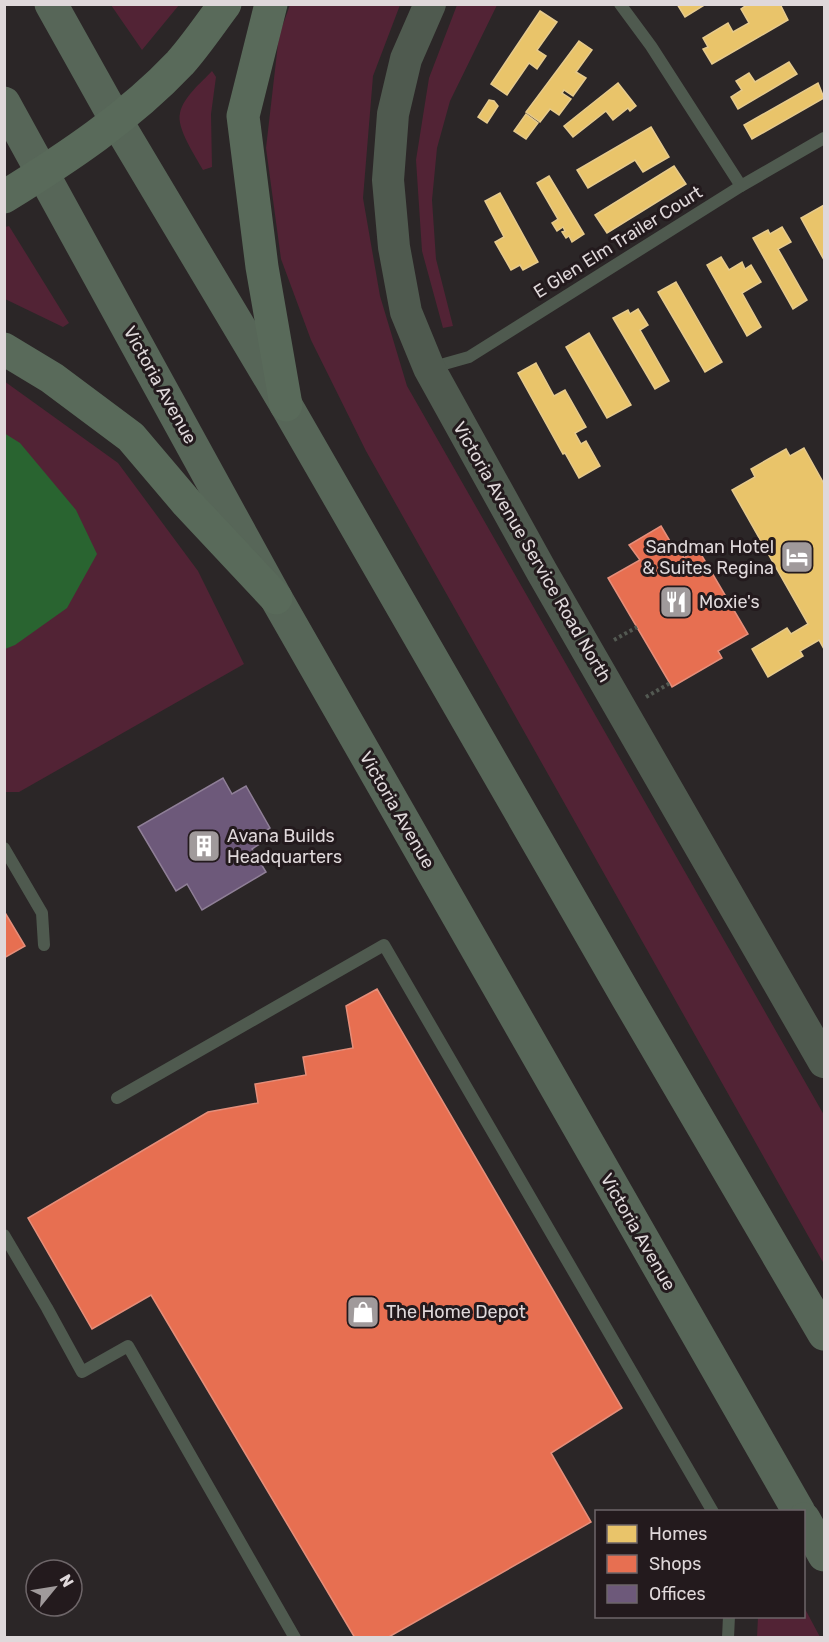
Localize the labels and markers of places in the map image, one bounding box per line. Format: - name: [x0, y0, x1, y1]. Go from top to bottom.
- place label: Sandman Hotel & Suites Regina: [642, 536, 774, 579]
- hotel icon: Sandman Hotel & Suites Regina: [779, 539, 815, 575]
- restaurant icon: Moxie's: [658, 584, 694, 620]
- place label: Moxie's: [699, 591, 760, 613]
- place label: Avana Builds Headquarters: [227, 825, 342, 868]
- building icon: Avana Builds Headquarters: [186, 828, 222, 864]
- shop icon: The Home Depot: [345, 1294, 381, 1330]
- place label: The Home Depot: [386, 1301, 526, 1323]

